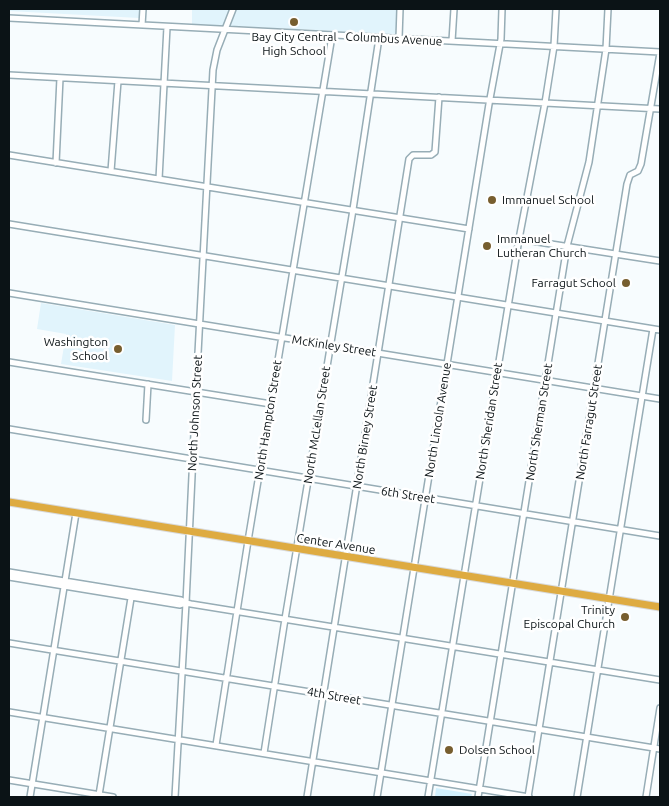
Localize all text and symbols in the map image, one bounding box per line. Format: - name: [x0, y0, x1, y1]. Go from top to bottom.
- marker: Bay City Central High School: [288, 16, 300, 28]
- street label: Columbus Avenue: [345, 29, 443, 49]
- place label: Bay City Central High School: [251, 30, 337, 58]
- place label: Immanuel School: [502, 193, 594, 207]
- marker: Immanuel School: [486, 194, 498, 206]
- place label: Immanuel Lutheran Church: [497, 232, 586, 260]
- marker: Immanuel Lutheran Church: [481, 240, 493, 252]
- place label: Farragut School: [532, 276, 616, 290]
- marker: Farragut School: [620, 277, 632, 289]
- street label: McKinley Street: [291, 332, 377, 360]
- place label: Washington School: [44, 335, 108, 363]
- marker: Washington School: [112, 343, 124, 355]
- street label: North Johnson Street: [185, 354, 205, 472]
- street label: North Hampton Street: [251, 359, 285, 481]
- street label: North Lincoln Avenue: [422, 362, 454, 478]
- street label: North Sheridan Street: [473, 362, 505, 480]
- street label: North Sherman Street: [523, 362, 555, 482]
- street label: North Farragut Street: [573, 363, 605, 481]
- street label: North McLellan Street: [301, 365, 333, 485]
- street label: North Birney Street: [350, 384, 380, 490]
- street label: 6th Street: [380, 484, 436, 506]
- street label: Center Avenue: [295, 531, 377, 557]
- place label: Trinity Episcopal Church: [523, 603, 615, 631]
- marker: Trinity Episcopal Church: [619, 611, 631, 623]
- street label: 4th Street: [306, 684, 362, 708]
- place label: Dolsen School: [459, 743, 535, 757]
- marker: Dolsen School: [443, 744, 455, 756]

